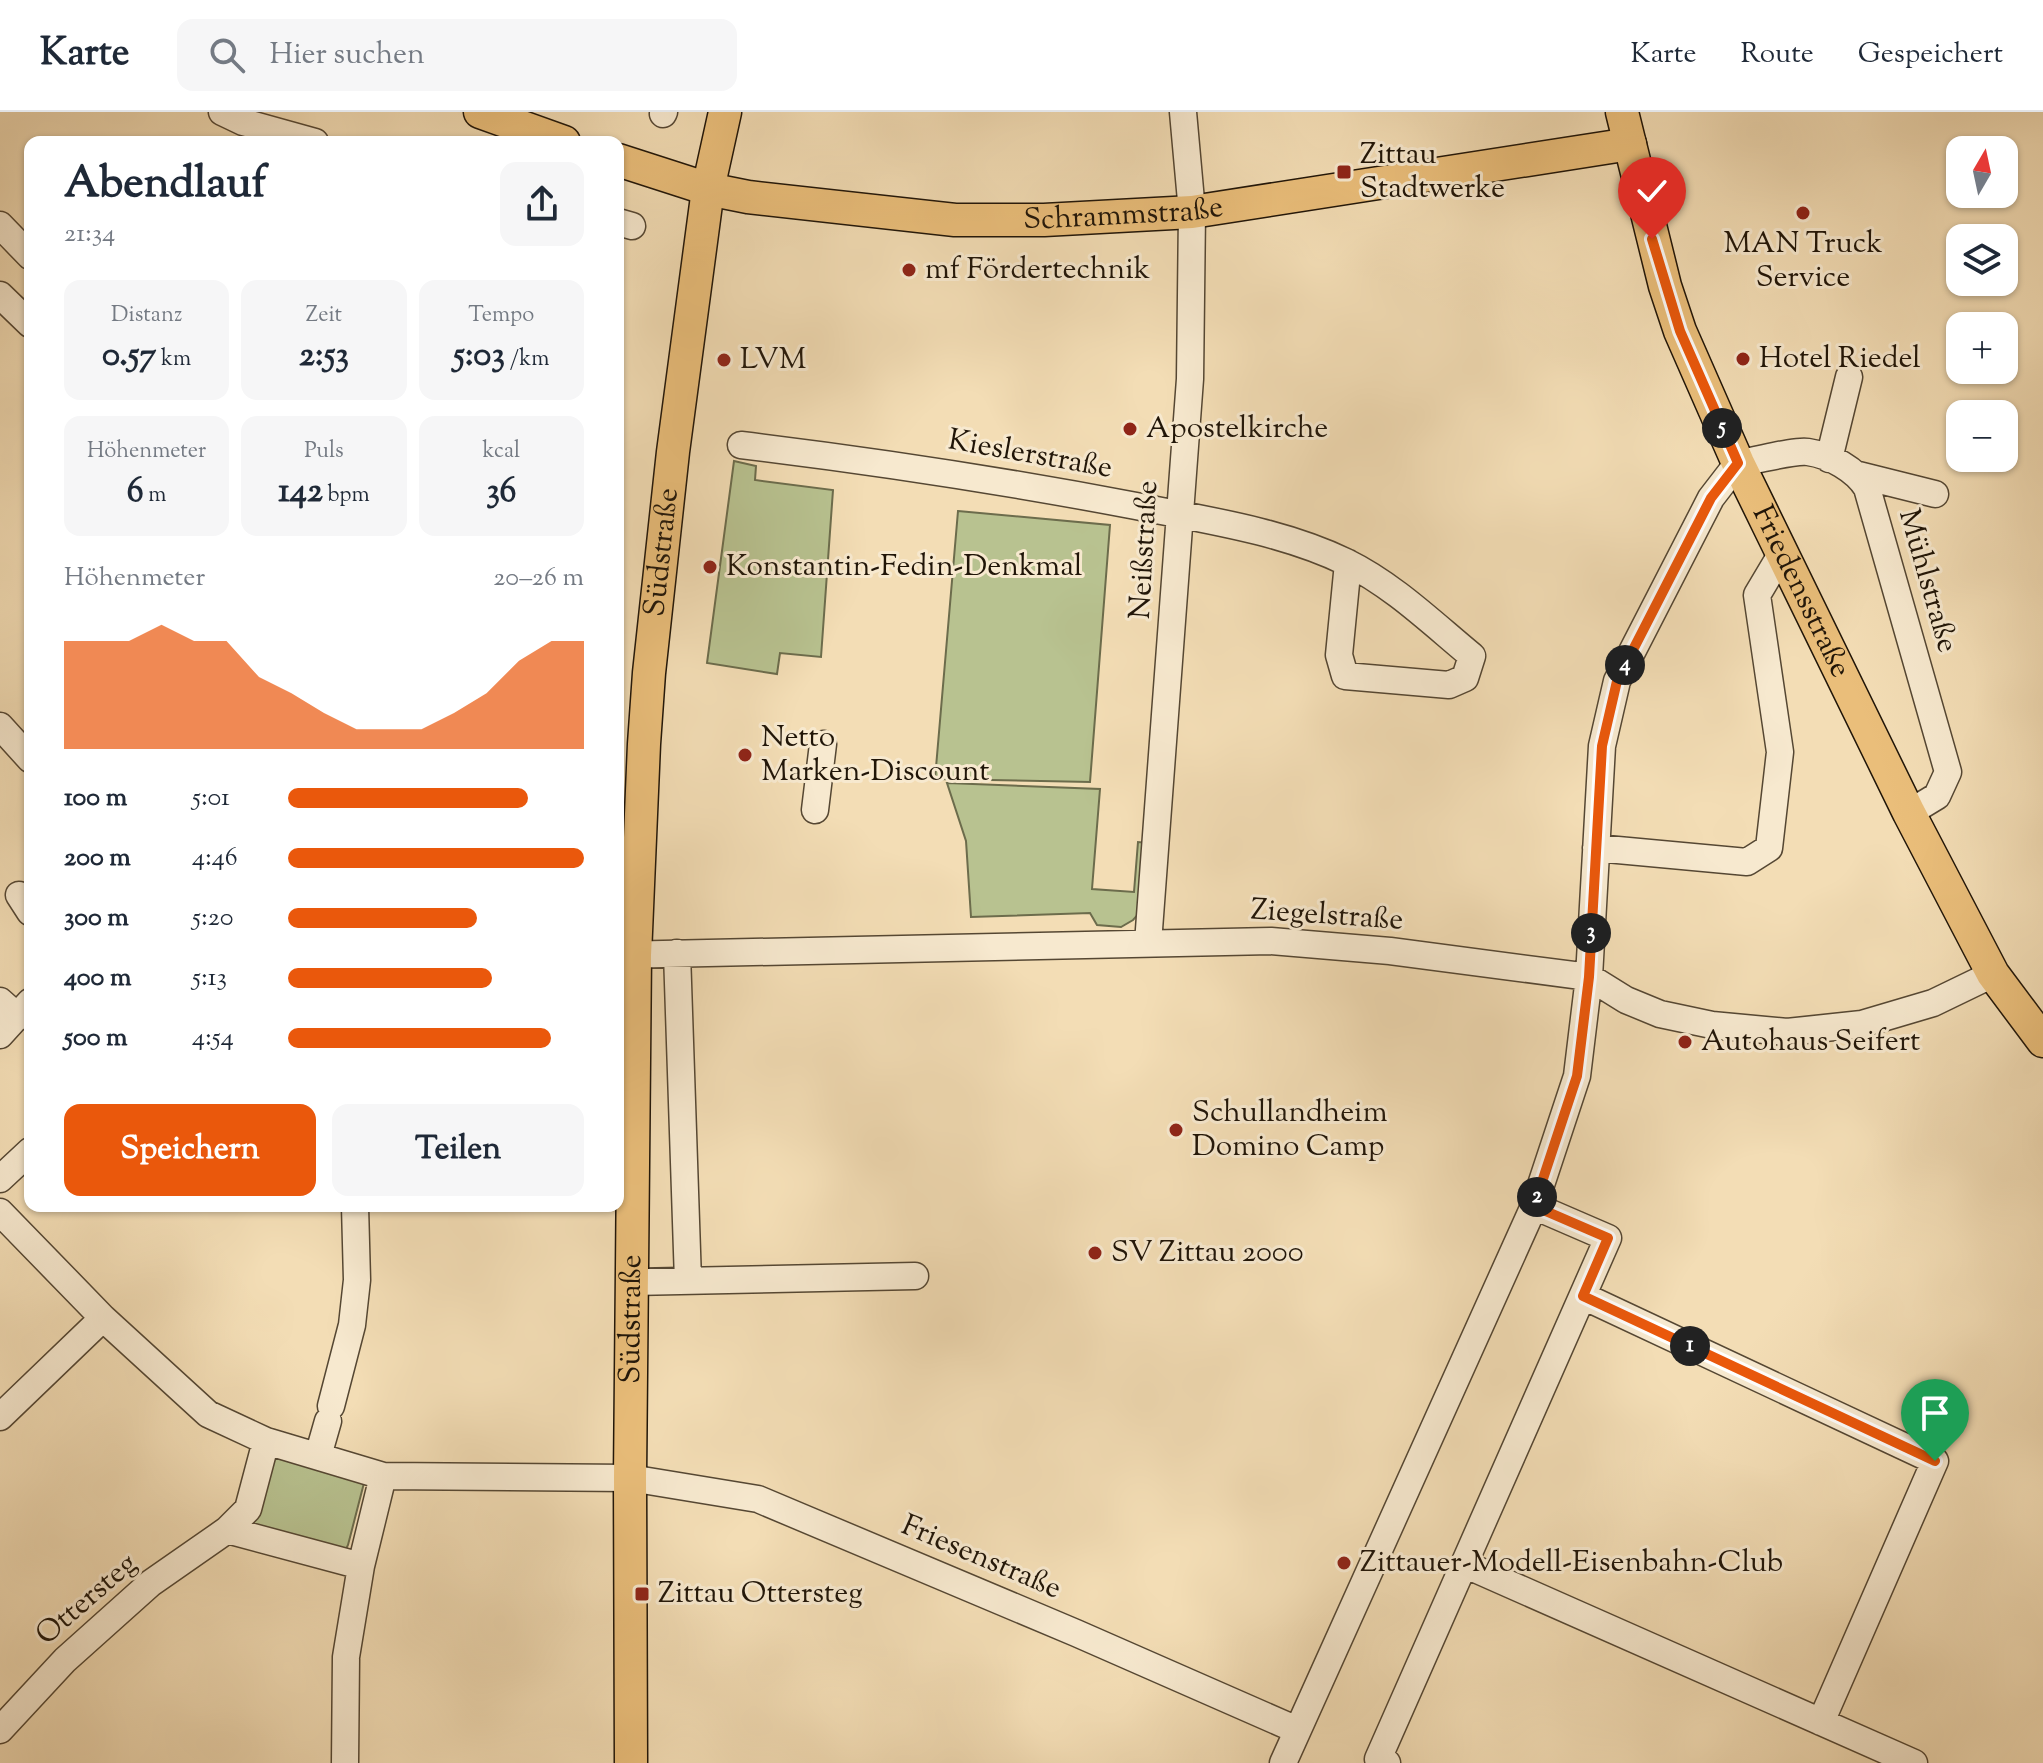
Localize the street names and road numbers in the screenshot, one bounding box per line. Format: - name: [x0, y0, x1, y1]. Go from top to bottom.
- street label: Schrammstraße: [1023, 186, 1226, 242]
- street label: Kieslerstraße: [944, 419, 1116, 491]
- street label: Neißstraße: [1120, 480, 1170, 620]
- street label: Südstraße: [634, 486, 690, 619]
- street label: Friedensstraße: [1740, 498, 1861, 685]
- street label: Mühlstraße: [1886, 504, 1968, 658]
- street label: Ziegelstraße: [1249, 889, 1405, 943]
- street label: Südstraße: [609, 1254, 654, 1384]
- street label: Friesenstraße: [894, 1505, 1068, 1611]
- street label: Ottersteg: [27, 1544, 147, 1656]

